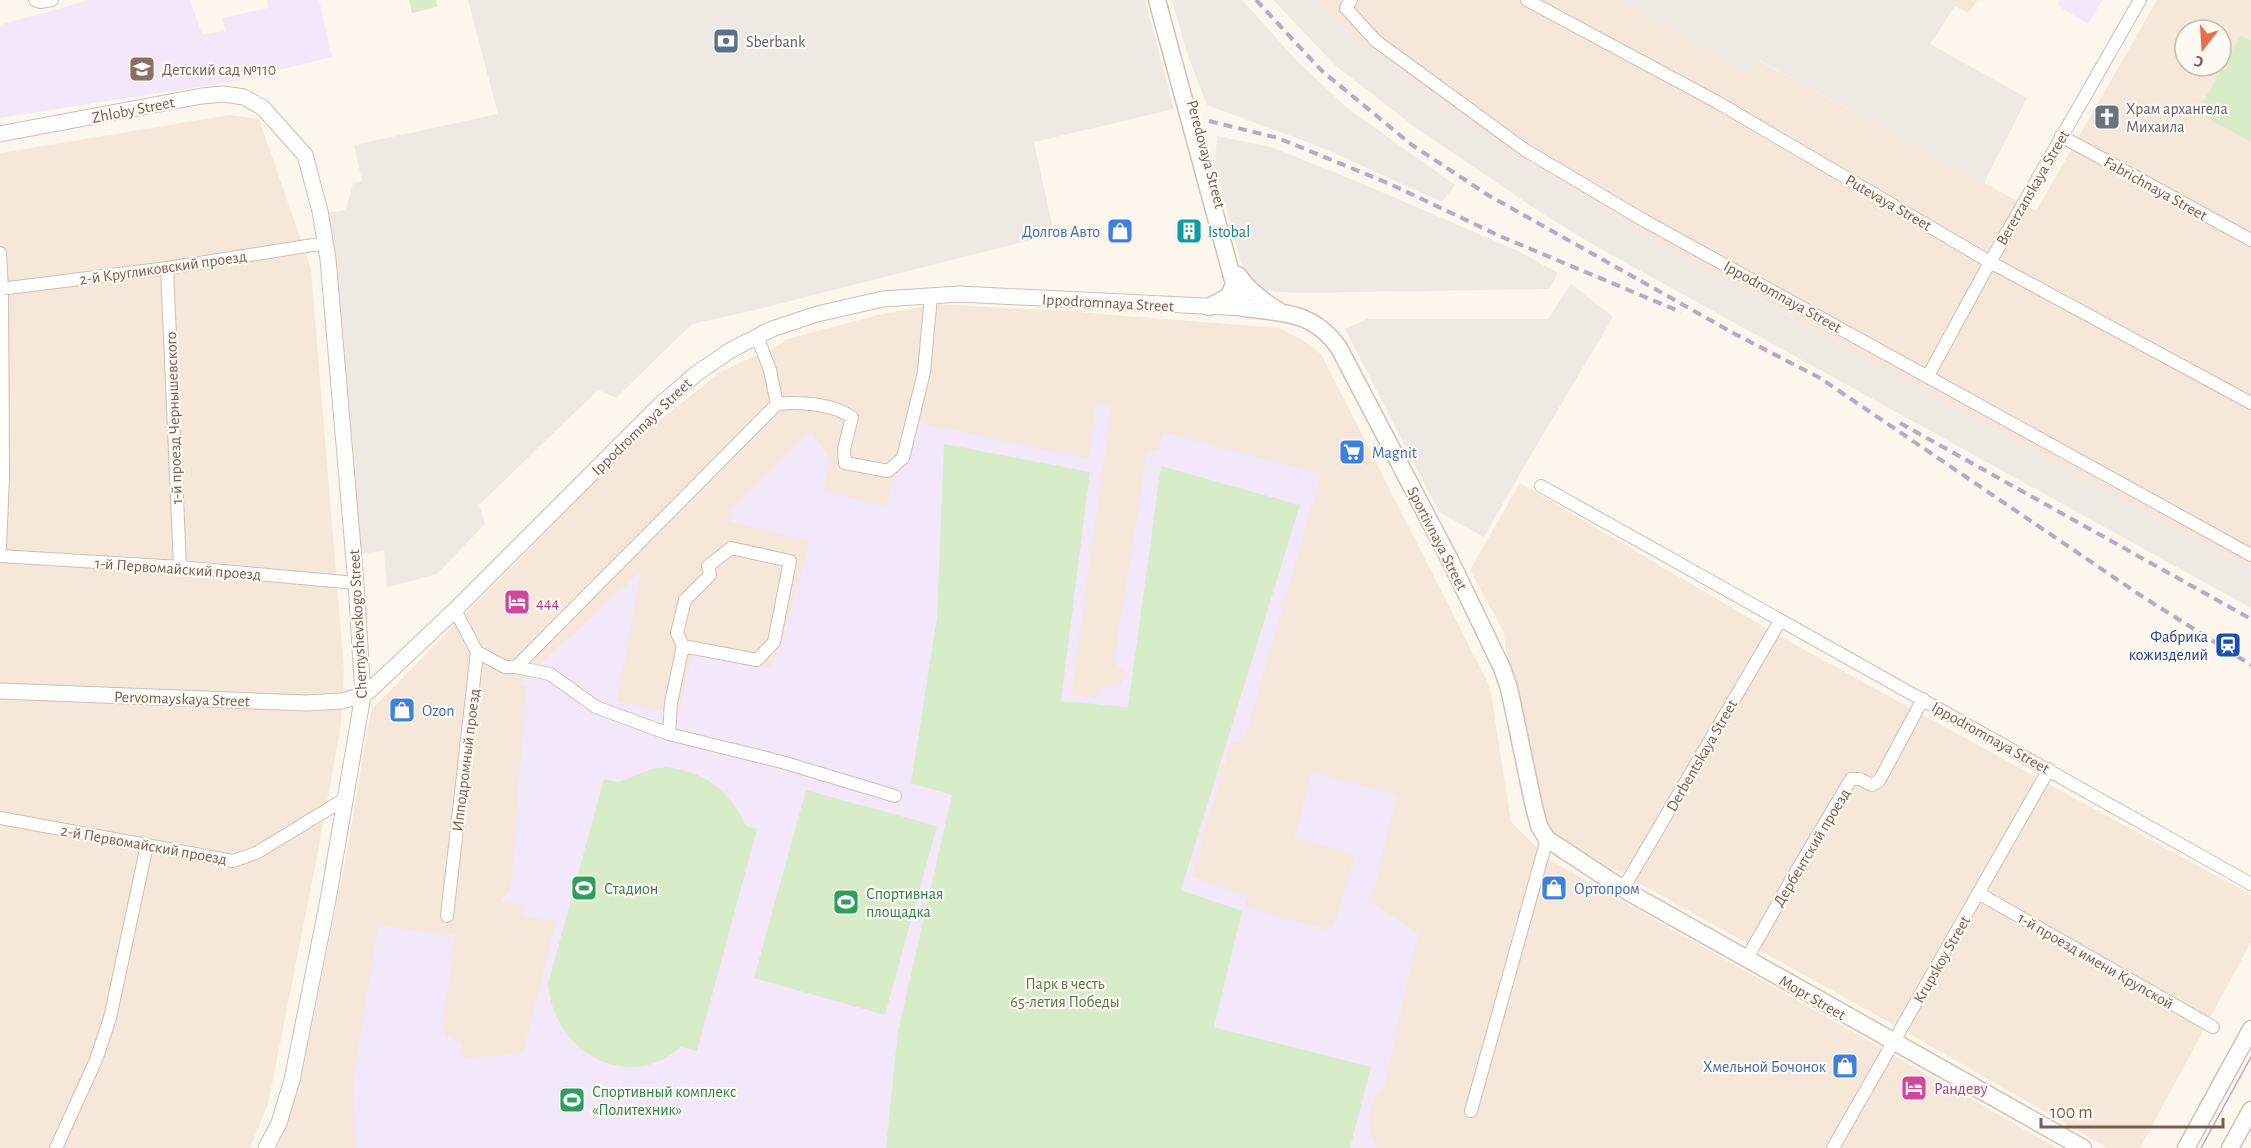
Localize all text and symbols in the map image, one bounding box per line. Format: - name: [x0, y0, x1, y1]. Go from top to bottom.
- north arrow: [2173, 18, 2233, 78]
- bank icon: Sberbank: [711, 26, 741, 56]
- place label: Sberbank: [746, 34, 806, 50]
- text: С: [2192, 52, 2205, 70]
- school or university icon: Детский сад №110: [127, 54, 157, 84]
- place label: Детский сад №110: [162, 62, 276, 78]
- street label: Zhloby Street: [91, 94, 176, 127]
- street label: Peredovaya Street: [1183, 98, 1228, 210]
- place label: Храм архангела Михаила: [2126, 101, 2228, 135]
- church icon: Храм архангела Михаила: [2092, 102, 2122, 132]
- street label: Bererzanskaya Street: [1993, 127, 2073, 248]
- street label: Fabrichnaya Street: [2101, 154, 2210, 225]
- street label: Putevaya Street: [1842, 172, 1934, 235]
- shop icon: Долгов Авто: [1105, 216, 1135, 246]
- building icon: Istobal: [1174, 216, 1204, 246]
- place label: Долгов Авто: [1022, 224, 1100, 240]
- place label: Istobal: [1208, 224, 1250, 240]
- street label: 2-й Кругликовский проезд: [79, 248, 248, 289]
- street label: Ippodromnaya Street: [1720, 258, 1844, 337]
- street label: Ippodromnaya Street: [1042, 292, 1174, 315]
- street label: 1-й проезд Чернышевского: [163, 331, 185, 505]
- street label: Ippodromnaya Street: [589, 375, 695, 479]
- supermarket icon: Magnit: [1337, 437, 1367, 467]
- place label: Magnit: [1372, 445, 1417, 461]
- street label: Sportivnaya Street: [1403, 484, 1470, 593]
- street label: Chernyshevskogo Street: [346, 549, 371, 699]
- street label: 1-й Первомайский проезд: [94, 555, 262, 583]
- hotel icon: 444: [502, 587, 532, 617]
- place label: 444: [536, 595, 559, 611]
- place label: Фабрика кожизделий: [2129, 629, 2208, 663]
- station icon: Фабрика кожизделий: [2213, 630, 2243, 660]
- street label: Ипподромный проезд: [449, 688, 483, 833]
- street label: Pervomayskaya Street: [114, 689, 250, 710]
- shop icon: Ozon: [387, 695, 417, 725]
- street label: Derbentskaya Street: [1663, 697, 1741, 815]
- street label: Ippodromnaya Street: [1928, 699, 2052, 778]
- place label: Ozon: [422, 703, 454, 719]
- street label: Дербентский проезд: [1770, 786, 1853, 909]
- street label: 2-й Первомайский проезд: [59, 822, 228, 867]
- sports icon: Стадион: [569, 873, 599, 903]
- shop icon: Ортопром: [1539, 873, 1569, 903]
- place label: Стадион: [604, 881, 658, 897]
- place label: Ортопром: [1574, 881, 1640, 897]
- place label: Спортивная площадка: [866, 886, 943, 920]
- sports icon: Спортивная площадка: [831, 887, 861, 917]
- street label: 1-й проезд имени Крупской: [2014, 910, 2176, 1013]
- street label: Krupskoy Street: [1910, 913, 1974, 1006]
- street label: Mopr Street: [1777, 973, 1848, 1023]
- park label: Парк в честь 65-летия Победы: [1010, 976, 1120, 1010]
- shop icon: Хмельной Бочонок: [1830, 1051, 1860, 1081]
- place label: Хмельной Бочонок: [1703, 1059, 1827, 1075]
- hotel icon: Рандеву: [1899, 1073, 1929, 1103]
- place label: Рандеву: [1934, 1081, 1988, 1098]
- place label: Спортивный комплекс «Политехник»: [592, 1084, 736, 1118]
- sports icon: Спортивный комплекс «Политехник»: [557, 1085, 587, 1115]
- scale bar: [2041, 1091, 2222, 1129]
- text: 100 m: [2050, 1104, 2093, 1122]

